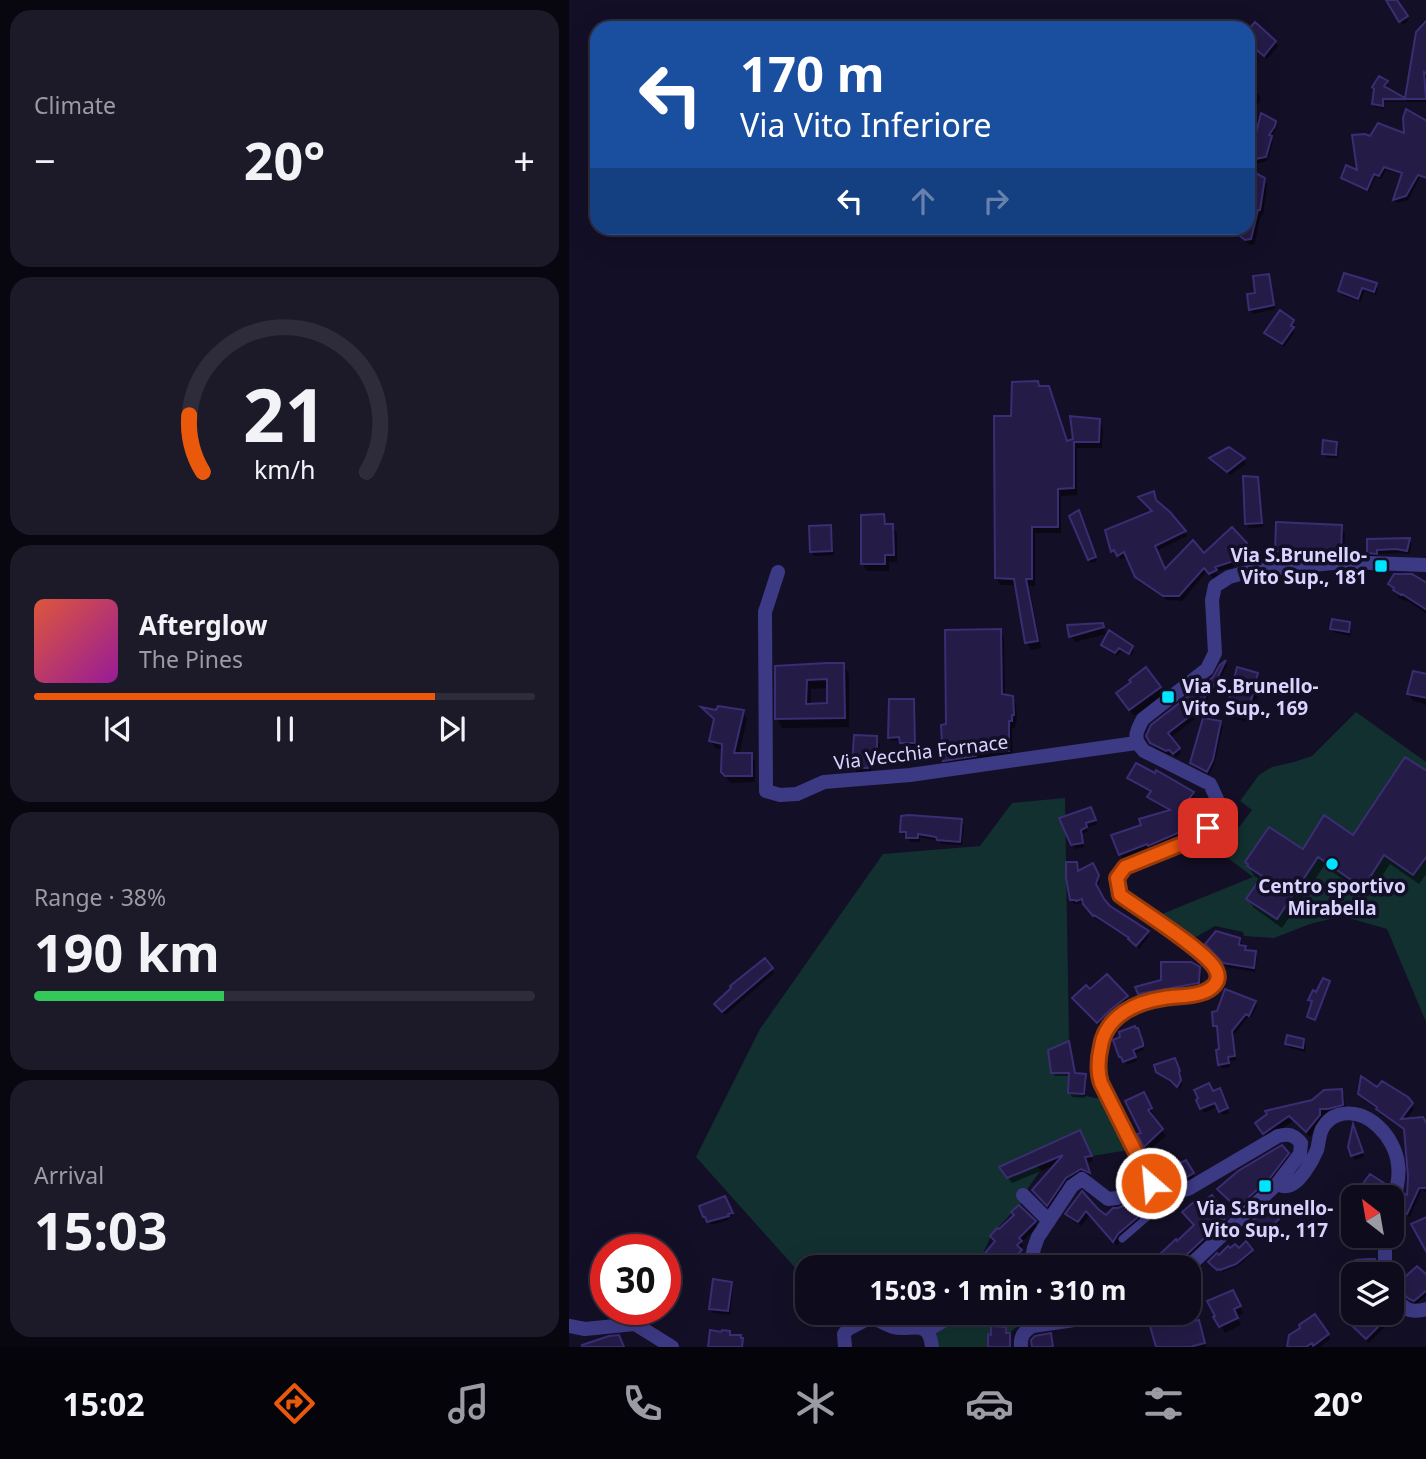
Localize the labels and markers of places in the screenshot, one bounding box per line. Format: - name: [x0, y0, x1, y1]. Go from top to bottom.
- place label: Via S.Brunello- Vito Sup., 181: [1230, 542, 1367, 590]
- marker: Via S.Brunello- Vito Sup., 181: [1373, 558, 1389, 574]
- place label: Via S.Brunello- Vito Sup., 169: [1182, 673, 1319, 721]
- marker: Via S.Brunello- Vito Sup., 169: [1160, 689, 1176, 705]
- pin: [1178, 798, 1238, 858]
- marker: Centro sportivo Mirabella: [1324, 856, 1340, 872]
- place label: Centro sportivo Mirabella: [1258, 873, 1406, 921]
- marker: Via S.Brunello- Vito Sup., 117: [1257, 1178, 1273, 1194]
- place label: Via S.Brunello- Vito Sup., 117: [1197, 1195, 1333, 1243]

